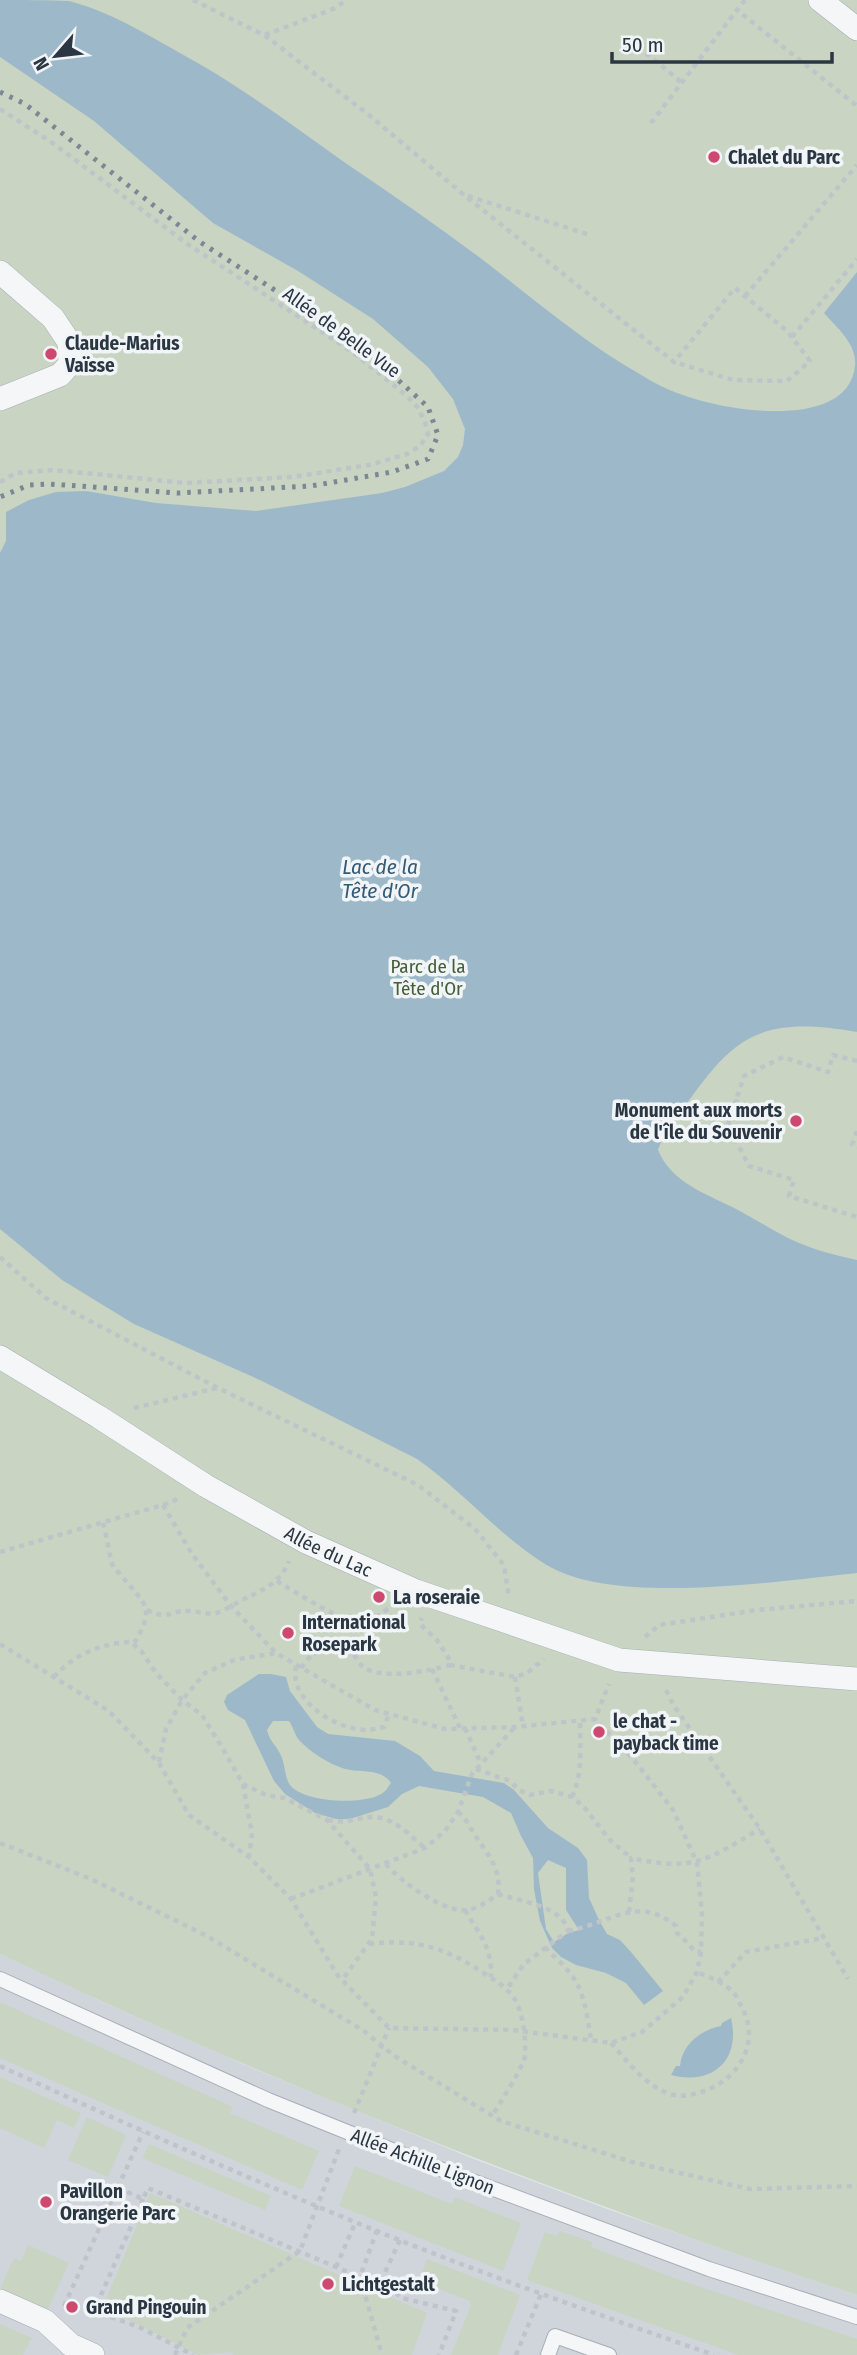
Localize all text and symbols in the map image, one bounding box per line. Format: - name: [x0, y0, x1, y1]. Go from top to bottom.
- north arrow: [21, 21, 91, 91]
- scale bar: [612, 21, 832, 65]
- text: 50 m: [622, 32, 664, 58]
- text: N: [29, 53, 54, 74]
- place label: Chalet du Parc: [728, 146, 841, 169]
- marker: Chalet du Parc: [706, 149, 722, 165]
- street label: Allée de Belle Vue: [279, 282, 405, 383]
- place label: Claude-Marius Vaïsse: [64, 332, 180, 377]
- marker: Claude-Marius Vaïsse: [43, 346, 59, 362]
- water label: Lac de la Tête d'Or: [342, 854, 418, 904]
- park label: Parc de la Tête d'Or: [390, 955, 466, 1000]
- place label: Monument aux morts de l'île du Souvenir: [615, 1099, 783, 1144]
- marker: Monument aux morts de l'île du Souvenir: [788, 1113, 804, 1129]
- street label: Allée du Lac: [281, 1521, 375, 1582]
- place label: La roseraie: [393, 1586, 480, 1609]
- marker: La roseraie: [371, 1589, 387, 1605]
- place label: International Rosepark: [302, 1611, 406, 1656]
- marker: International Rosepark: [280, 1625, 296, 1641]
- place label: le chat - payback time: [613, 1710, 719, 1755]
- marker: le chat - payback time: [591, 1724, 607, 1740]
- street label: Allée Achille Lignon: [348, 2123, 498, 2199]
- place label: Pavillon Orangerie Parc: [60, 2180, 176, 2225]
- marker: Pavillon Orangerie Parc: [38, 2194, 54, 2210]
- place label: Lichtgestalt: [342, 2273, 435, 2296]
- marker: Lichtgestalt: [320, 2276, 336, 2292]
- place label: Grand Pingouin: [86, 2296, 206, 2319]
- marker: Grand Pingouin: [64, 2299, 80, 2315]

